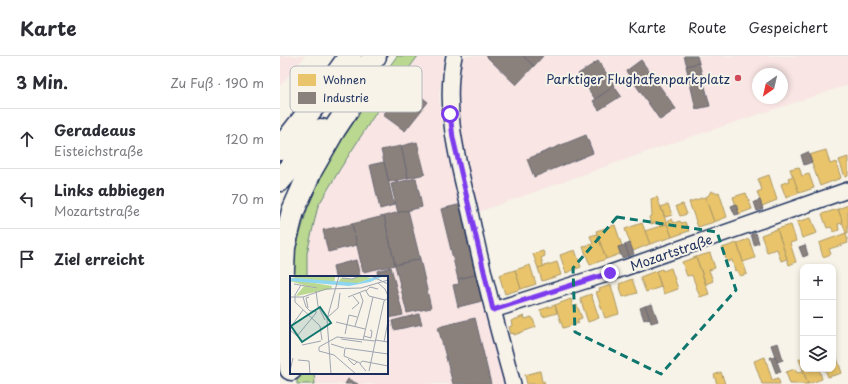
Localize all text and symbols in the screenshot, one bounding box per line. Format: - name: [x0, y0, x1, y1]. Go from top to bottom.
- text: Karte: [20, 14, 77, 42]
- text: Karte: [628, 17, 666, 38]
- text: Route: [688, 17, 726, 38]
- text: Gespeichert: [748, 17, 828, 38]
- legend: [290, 66, 422, 112]
- north arrow: [752, 68, 788, 104]
- text: 3 Min.: [16, 69, 68, 95]
- place label: Parktiger Flughafenparkplatz: [546, 69, 730, 88]
- text: Wohnen: [323, 71, 366, 88]
- text: Zu Fuß · 190 m: [170, 73, 264, 92]
- marker: Parktiger Flughafenparkplatz: [733, 73, 743, 83]
- text: Industrie: [323, 89, 369, 106]
- route start: [441, 105, 459, 123]
- text: Geradeaus: [54, 118, 136, 141]
- icon: ahead: [16, 128, 38, 150]
- text: 120 m: [225, 129, 264, 148]
- text: Eisteichstraße: [54, 141, 143, 160]
- text: Links abbiegen: [54, 178, 165, 201]
- icon: left: [16, 188, 38, 210]
- text: 70 m: [231, 189, 264, 208]
- text: Mozartstraße: [54, 201, 140, 220]
- street label: Mozartstraße: [627, 229, 715, 275]
- text: Ziel erreicht: [54, 247, 145, 270]
- icon: arrive: [16, 248, 38, 270]
- route end: [601, 264, 619, 282]
- map controls: [800, 264, 836, 372]
- button: +: [800, 264, 836, 300]
- inset map: [290, 276, 388, 374]
- button: −: [800, 300, 836, 336]
- button: layers: [800, 336, 836, 372]

